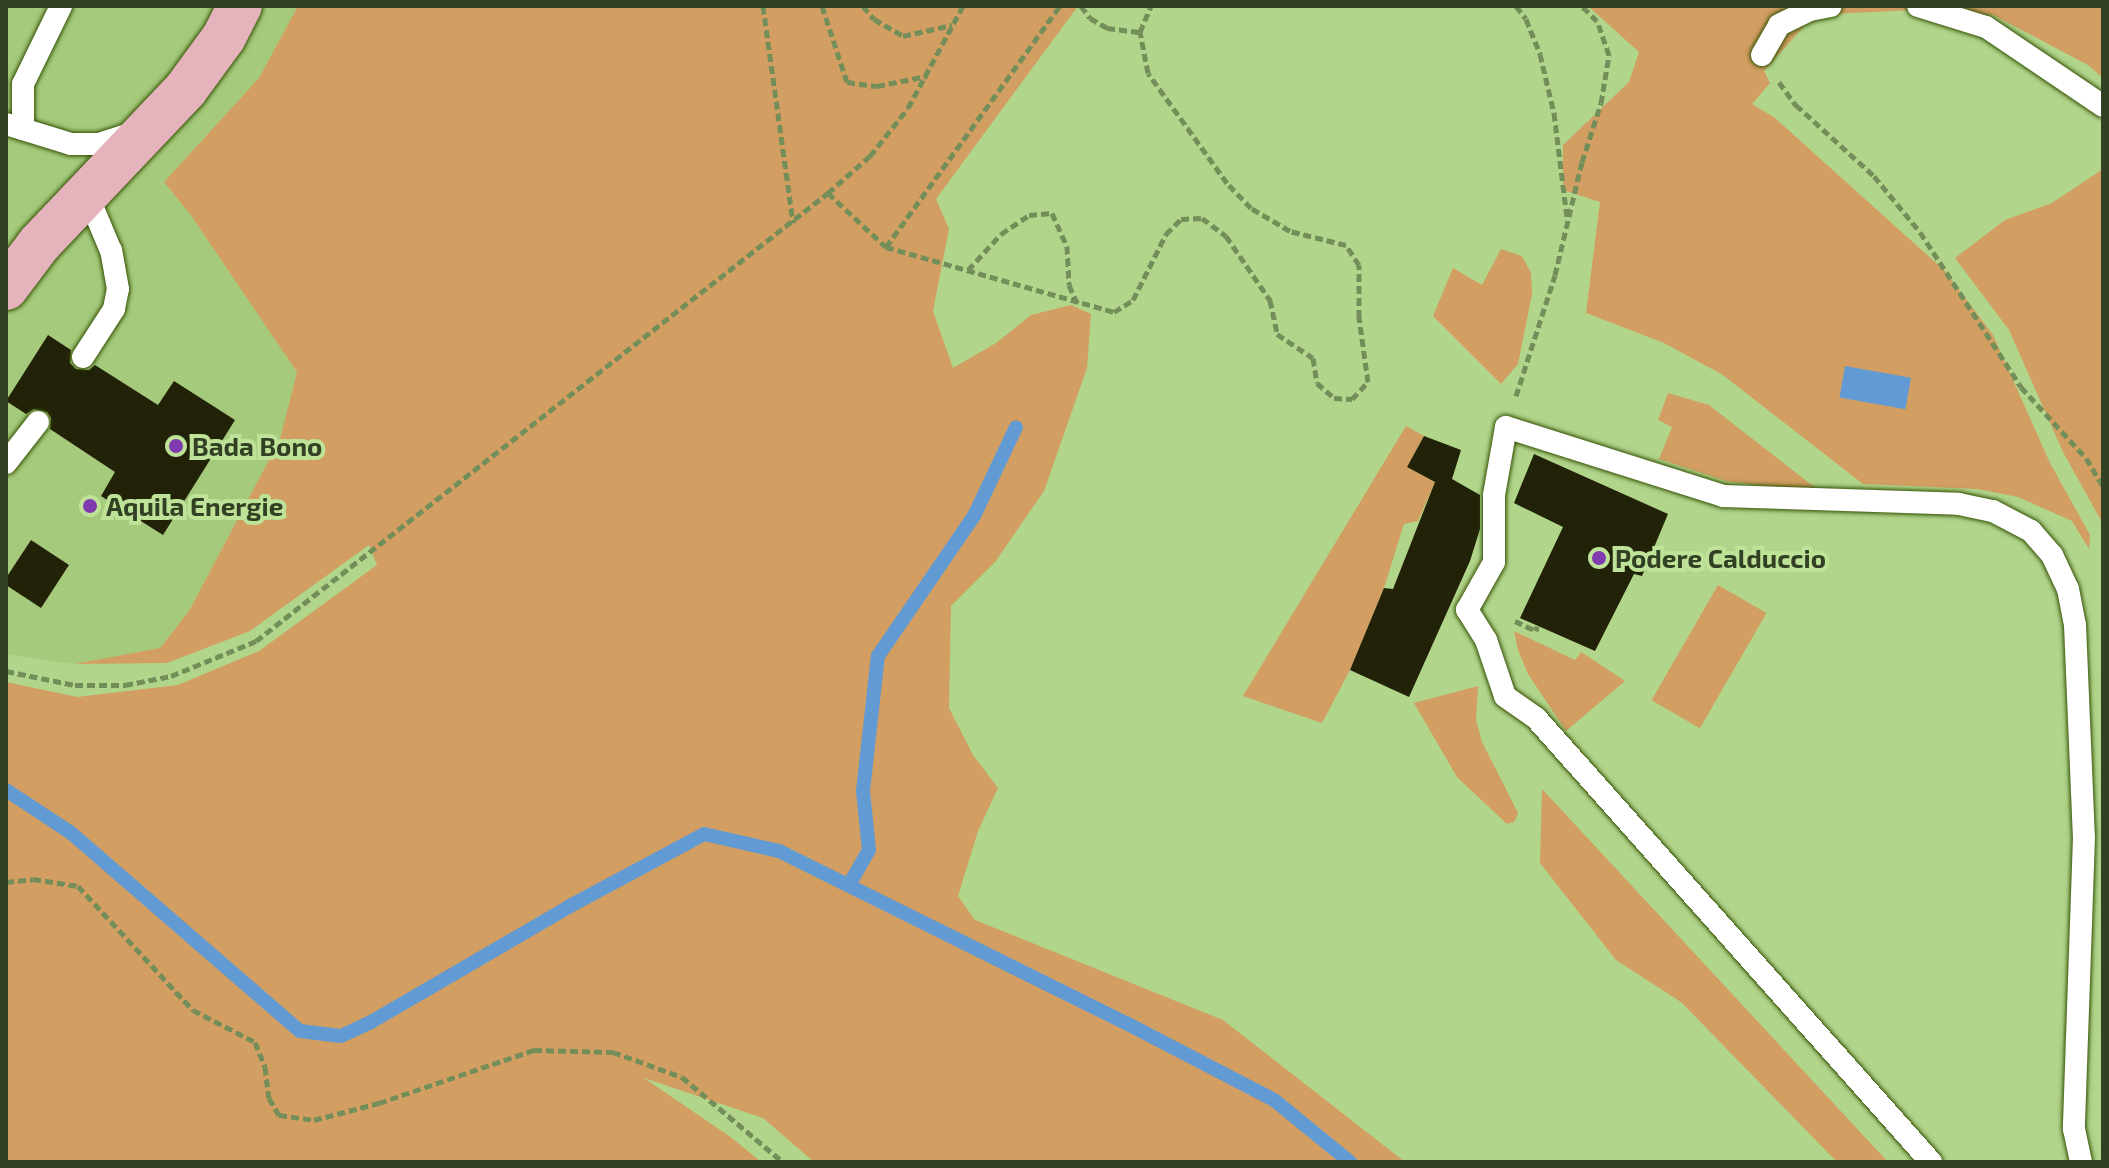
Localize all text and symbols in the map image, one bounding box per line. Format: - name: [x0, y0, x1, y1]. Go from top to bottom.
- place label: Bada Bono: [192, 430, 322, 462]
- marker: Bada Bono: [167, 437, 185, 455]
- place label: Aquila Energie: [106, 490, 283, 522]
- marker: Aquila Energie: [81, 497, 99, 515]
- place label: Podere Calduccio: [1615, 542, 1826, 574]
- marker: Podere Calduccio: [1590, 549, 1608, 567]

